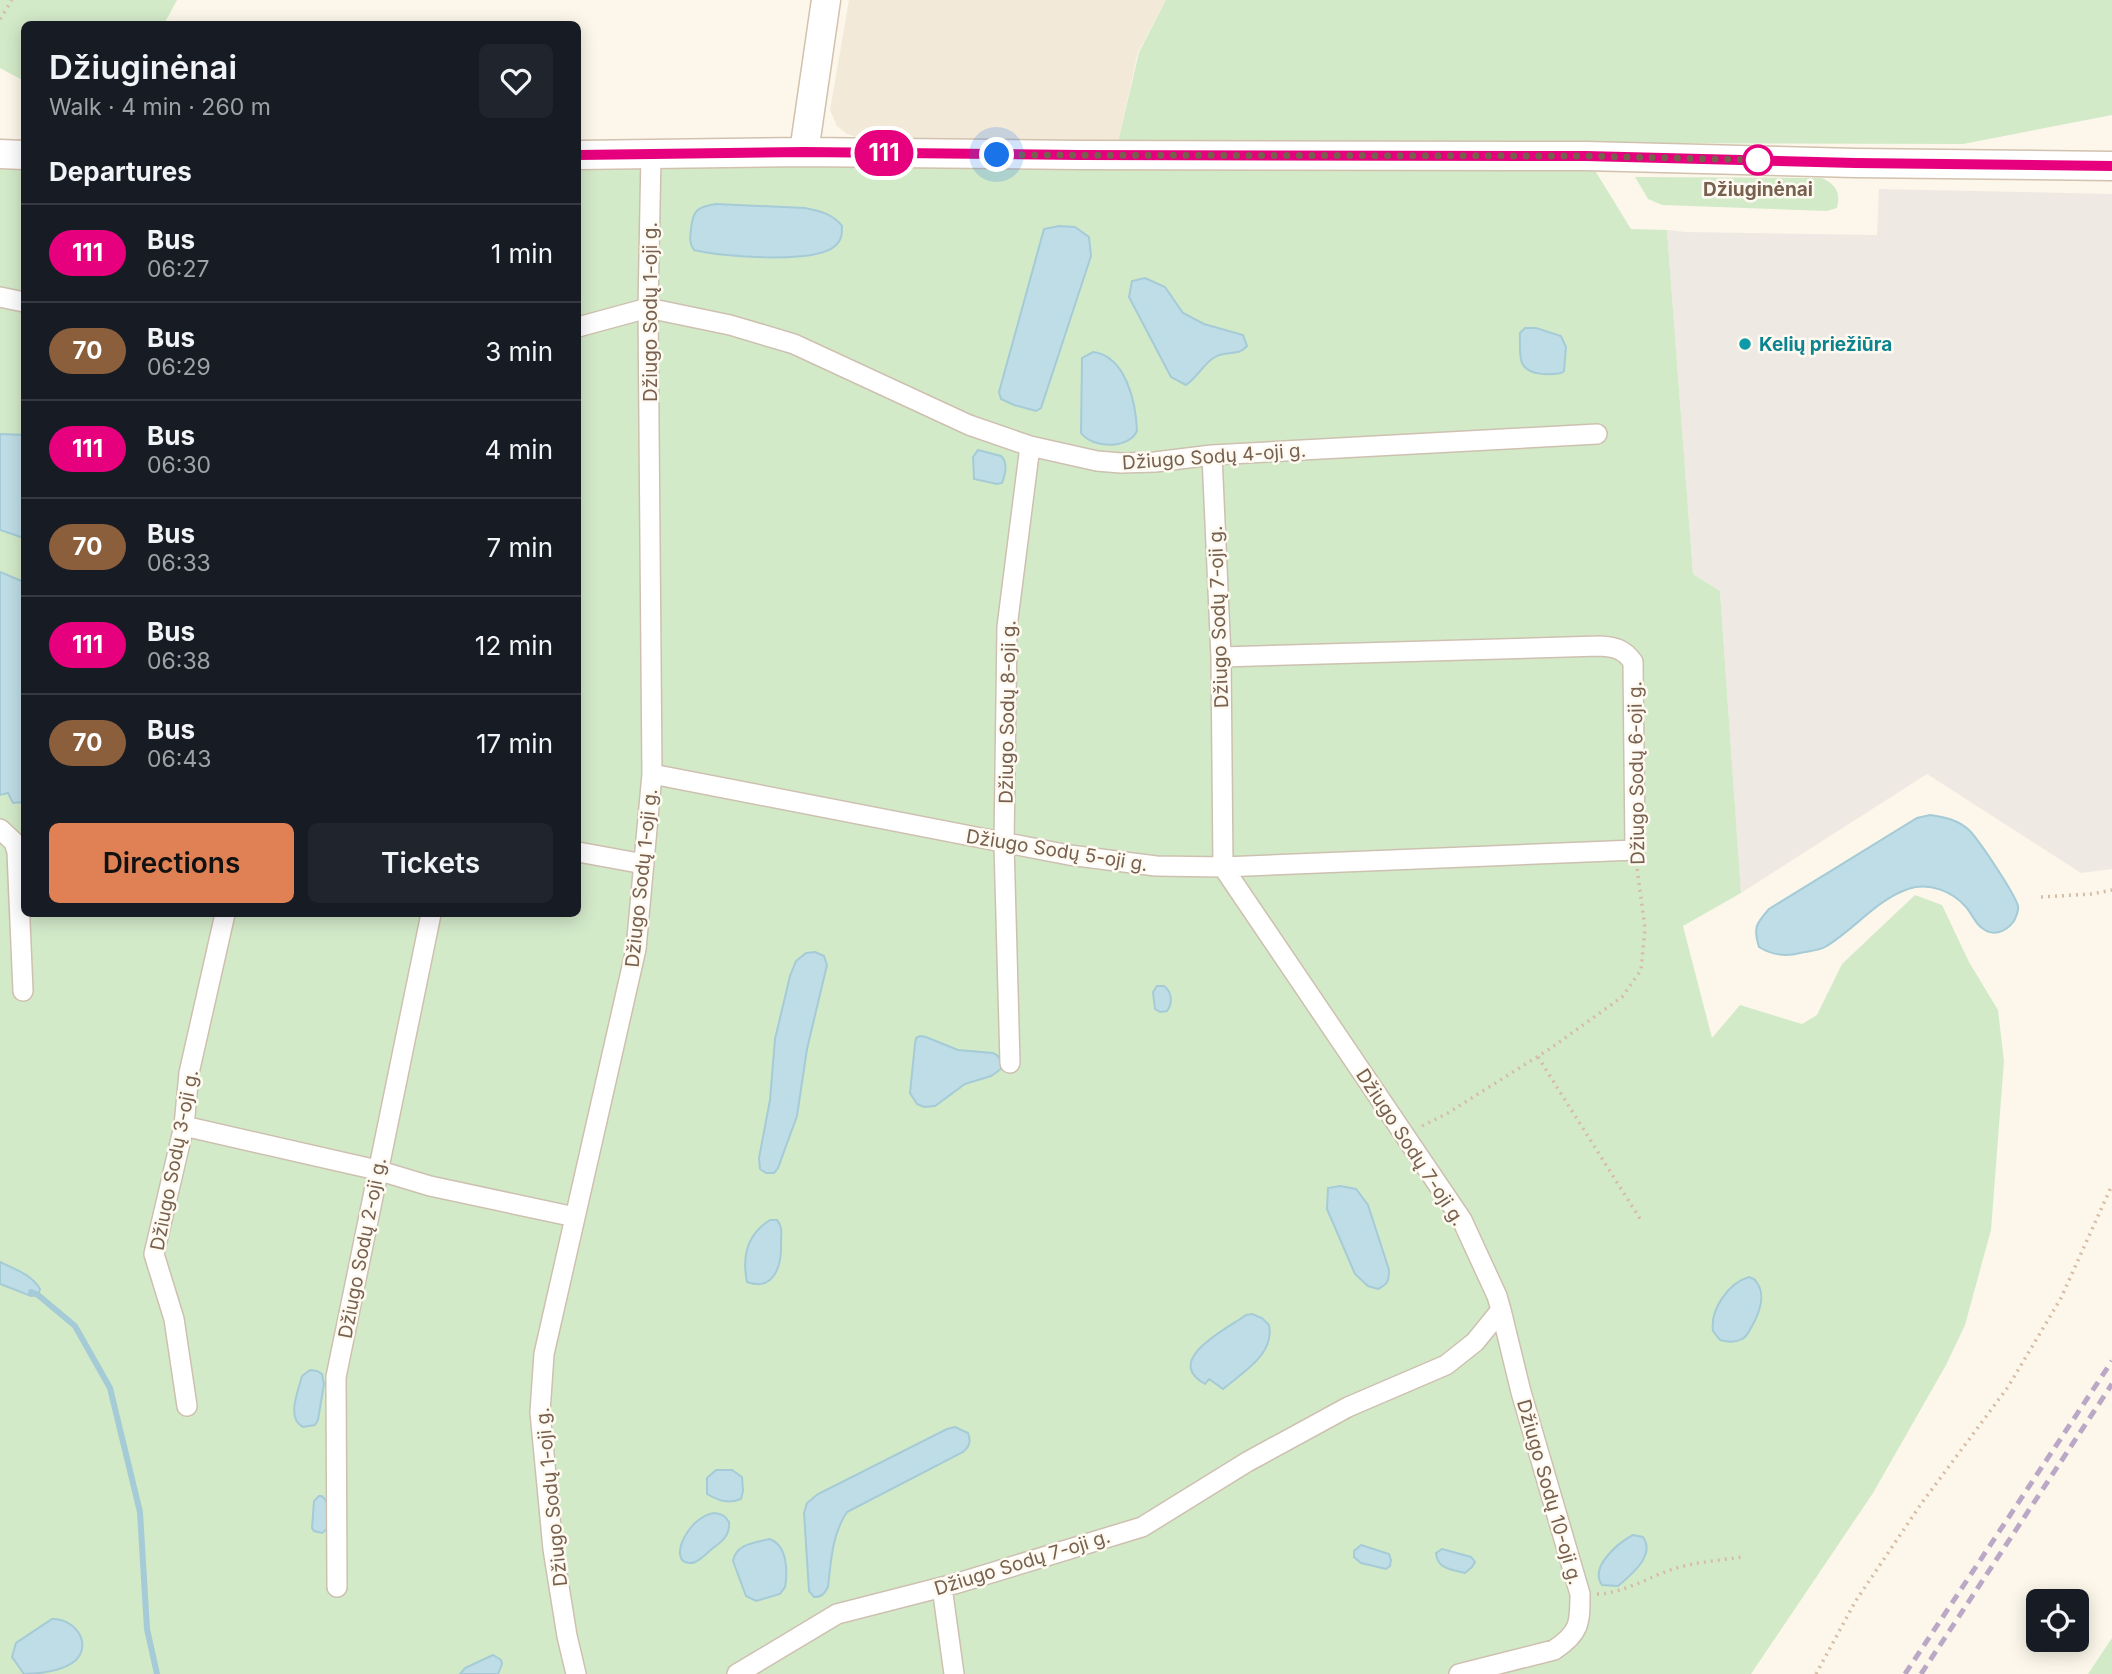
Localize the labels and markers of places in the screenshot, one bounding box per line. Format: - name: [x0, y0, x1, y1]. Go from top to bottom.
- marker: Džiuginėnai: [1743, 145, 1773, 175]
- place label: Džiuginėnai: [1703, 178, 1813, 201]
- place label: Kelių priežiūra: [1759, 333, 1892, 356]
- marker: Kelių priežiūra: [1737, 336, 1753, 352]

